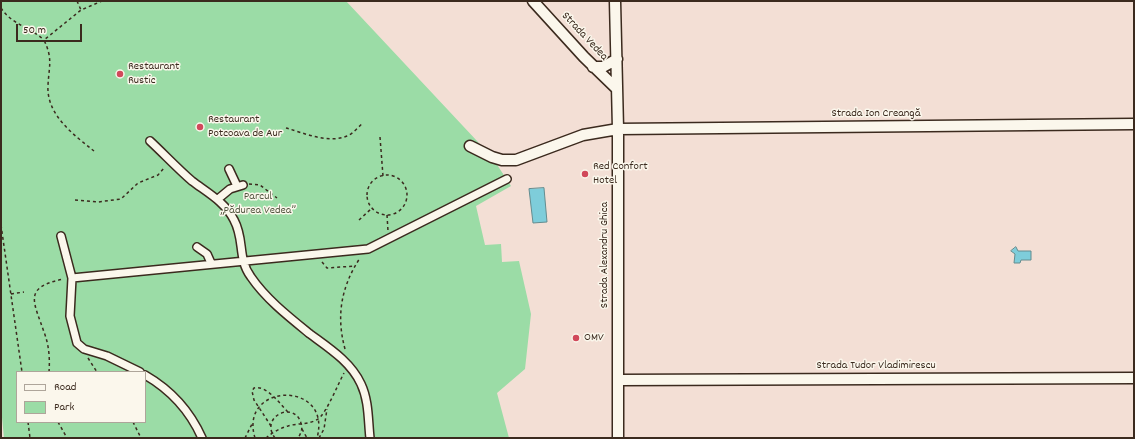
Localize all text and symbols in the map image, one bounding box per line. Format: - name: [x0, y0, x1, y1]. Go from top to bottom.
- street label: Strada Vedea: [558, 10, 610, 64]
- scale bar: [18, 16, 84, 42]
- text: 50 m: [23, 22, 46, 39]
- place label: Restaurant Rustic: [128, 60, 179, 88]
- marker: Restaurant Rustic: [115, 69, 125, 79]
- street label: Strada Ion Creangă: [831, 107, 921, 121]
- place label: Restaurant Potcoava de Aur: [208, 113, 282, 141]
- marker: Restaurant Potcoava de Aur: [195, 122, 205, 132]
- place label: Red Confort Hotel: [593, 160, 648, 188]
- marker: Red Confort Hotel: [580, 169, 590, 179]
- park label: Parcul „Pădurea Vedea”: [220, 190, 296, 218]
- street label: Strada Alexandru Ghica: [598, 202, 612, 308]
- place label: OMV: [584, 331, 604, 345]
- marker: OMV: [571, 333, 581, 343]
- street label: Strada Tudor Vladimirescu: [816, 359, 936, 373]
- legend: [16, 371, 146, 423]
- text: Road: [54, 379, 76, 396]
- text: Park: [54, 399, 74, 416]

